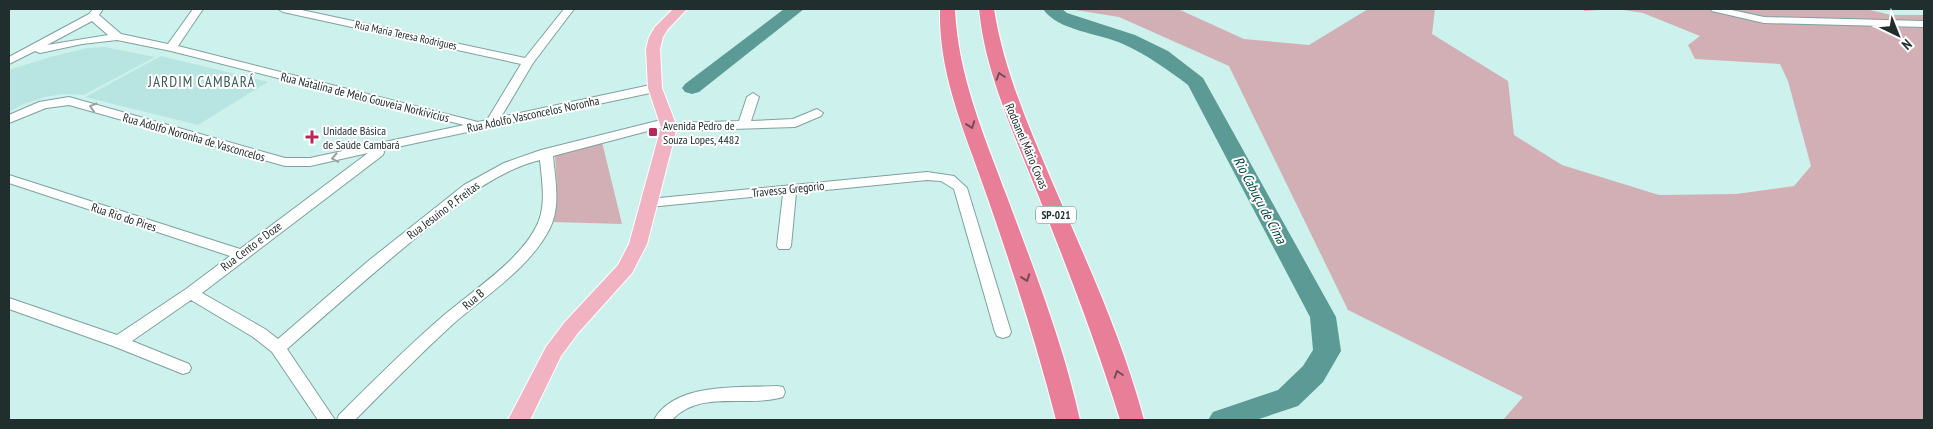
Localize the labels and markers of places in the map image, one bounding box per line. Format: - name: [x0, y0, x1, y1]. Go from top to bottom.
- place label: Avenida Pedro de Souza Lopes, 4482: [663, 118, 740, 147]
- place label: Unidade Básica de Saúde Cambará: [323, 123, 400, 152]
- marker: Avenida Pedro de Souza Lopes, 4482: [647, 126, 659, 138]
- marker: Unidade Básica de Saúde Cambará: [305, 130, 319, 144]

